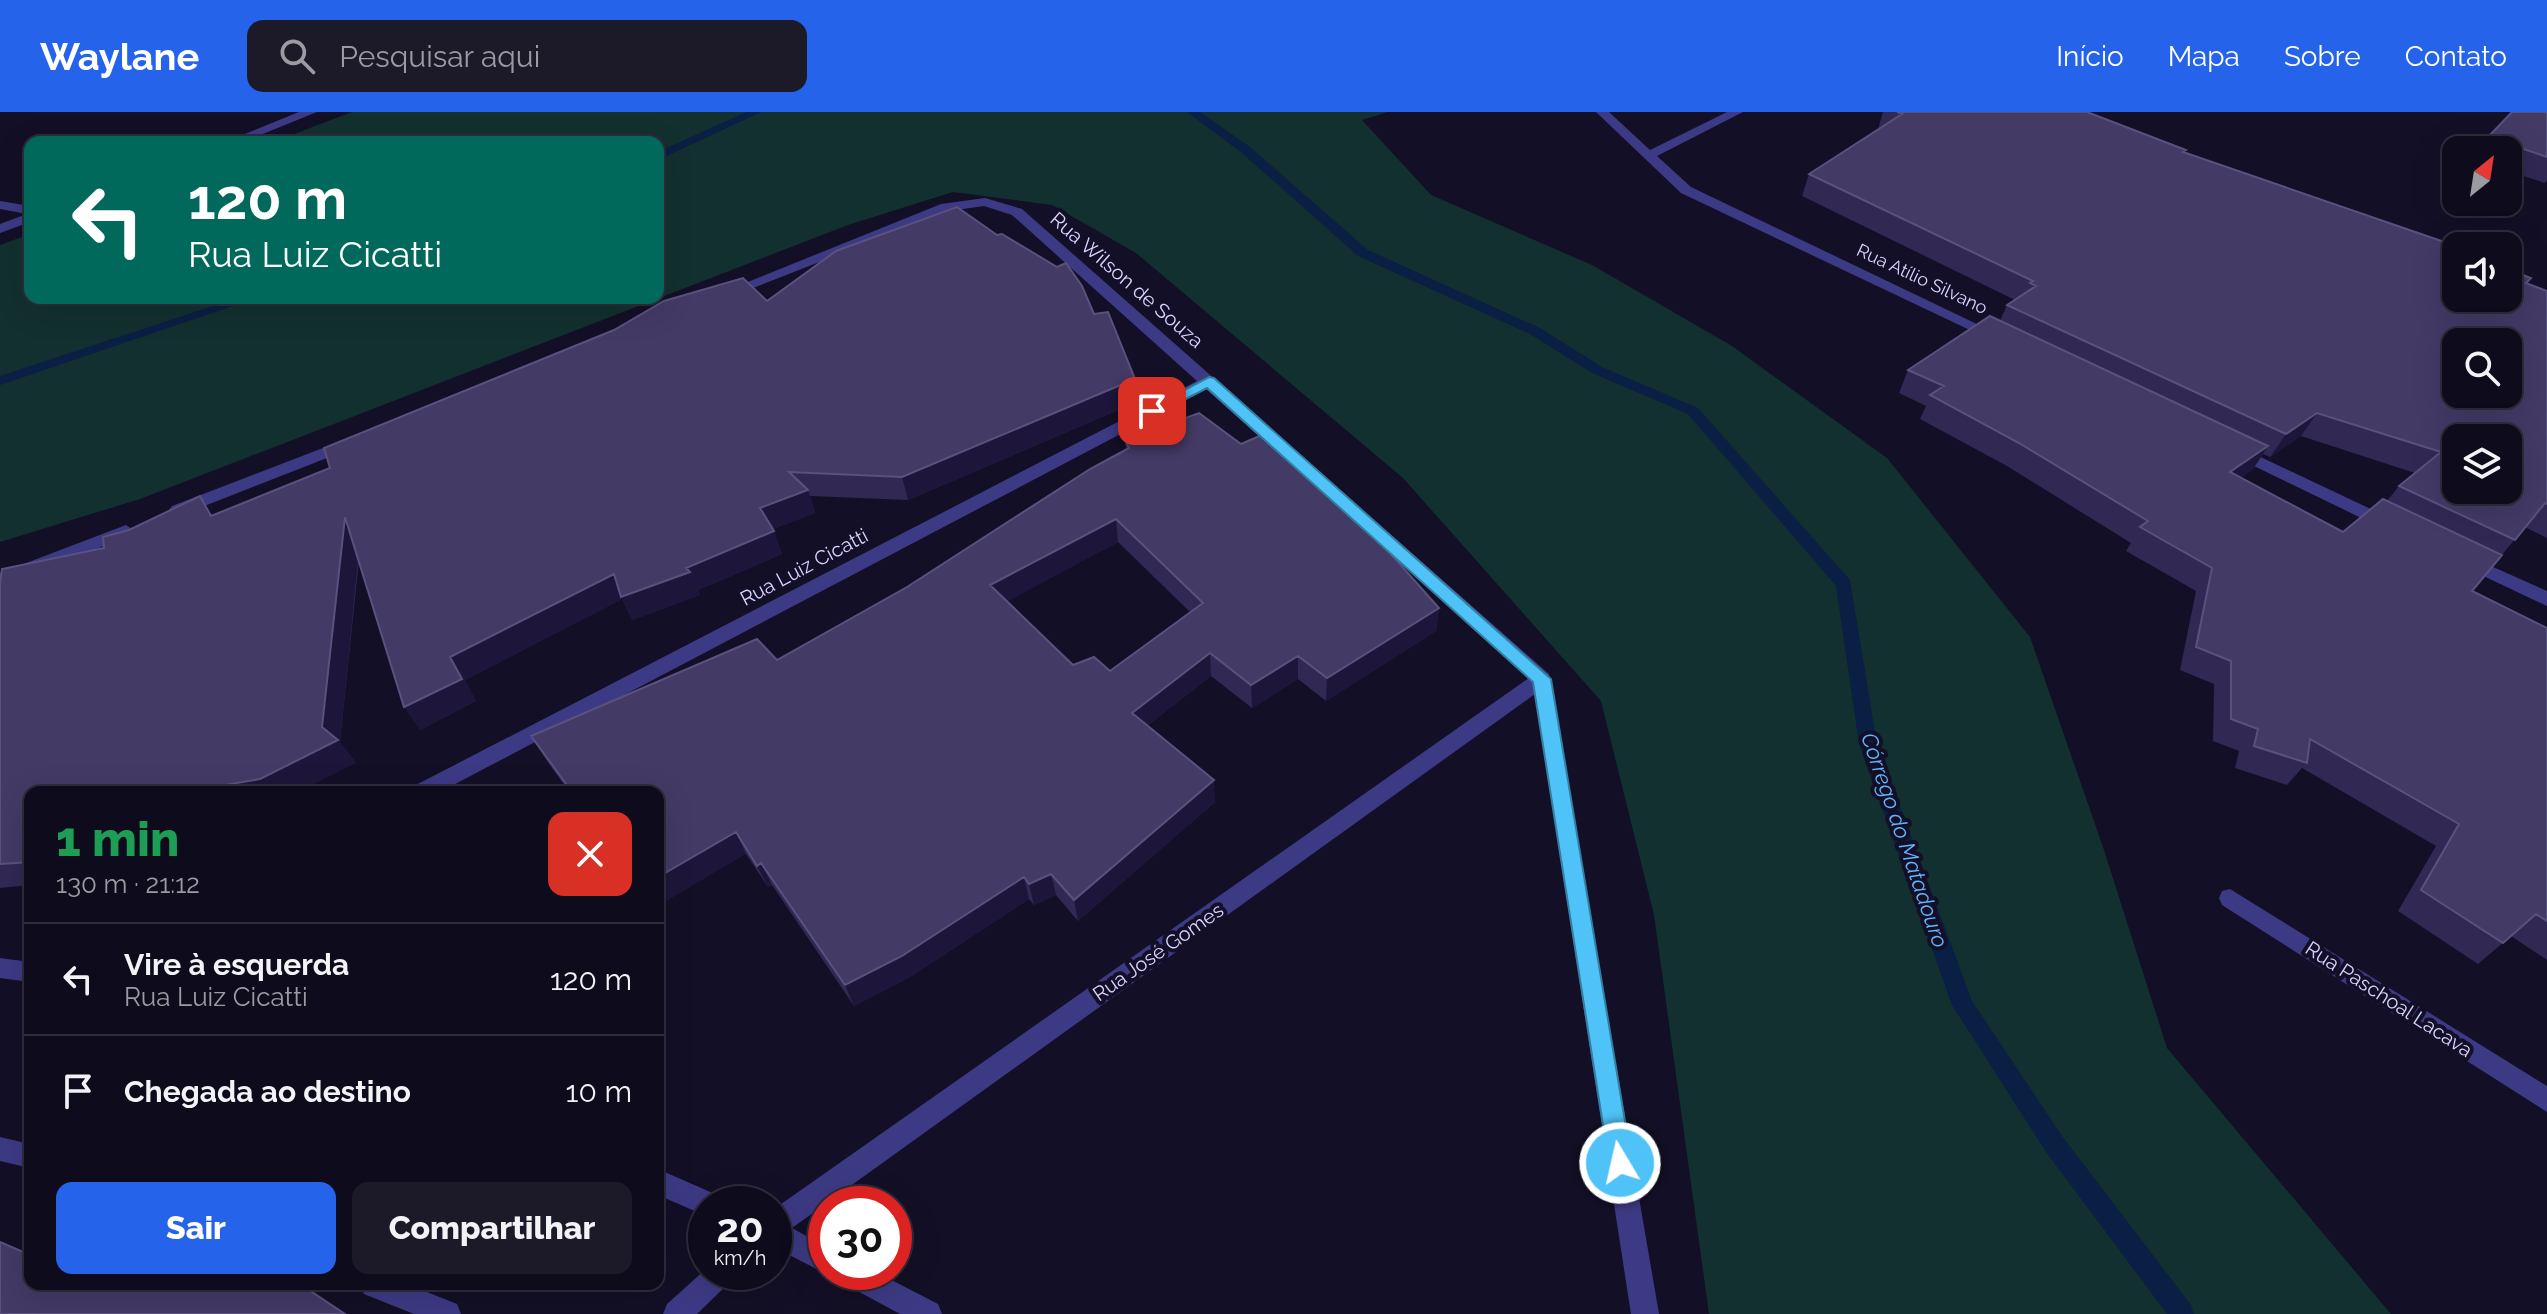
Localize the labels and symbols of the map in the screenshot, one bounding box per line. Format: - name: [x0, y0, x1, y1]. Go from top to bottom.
- north arrow: [2442, 136, 2522, 216]
- street label: Rua Wilson de Souza: [1046, 207, 1208, 353]
- street label: Rua Atílio Silvano: [1854, 239, 1991, 318]
- pin: [1118, 377, 1186, 445]
- street label: Rua Luiz Cicatti: [736, 523, 872, 611]
- water label: Córrego do Matadouro: [1856, 729, 1954, 951]
- street label: Rua José Gomes: [1088, 898, 1228, 1006]
- street label: Rua Paschoal Lacava: [2301, 936, 2477, 1062]
- position arrow: [1578, 1121, 1662, 1205]
- speed limit sign: 30: [808, 1186, 912, 1290]

